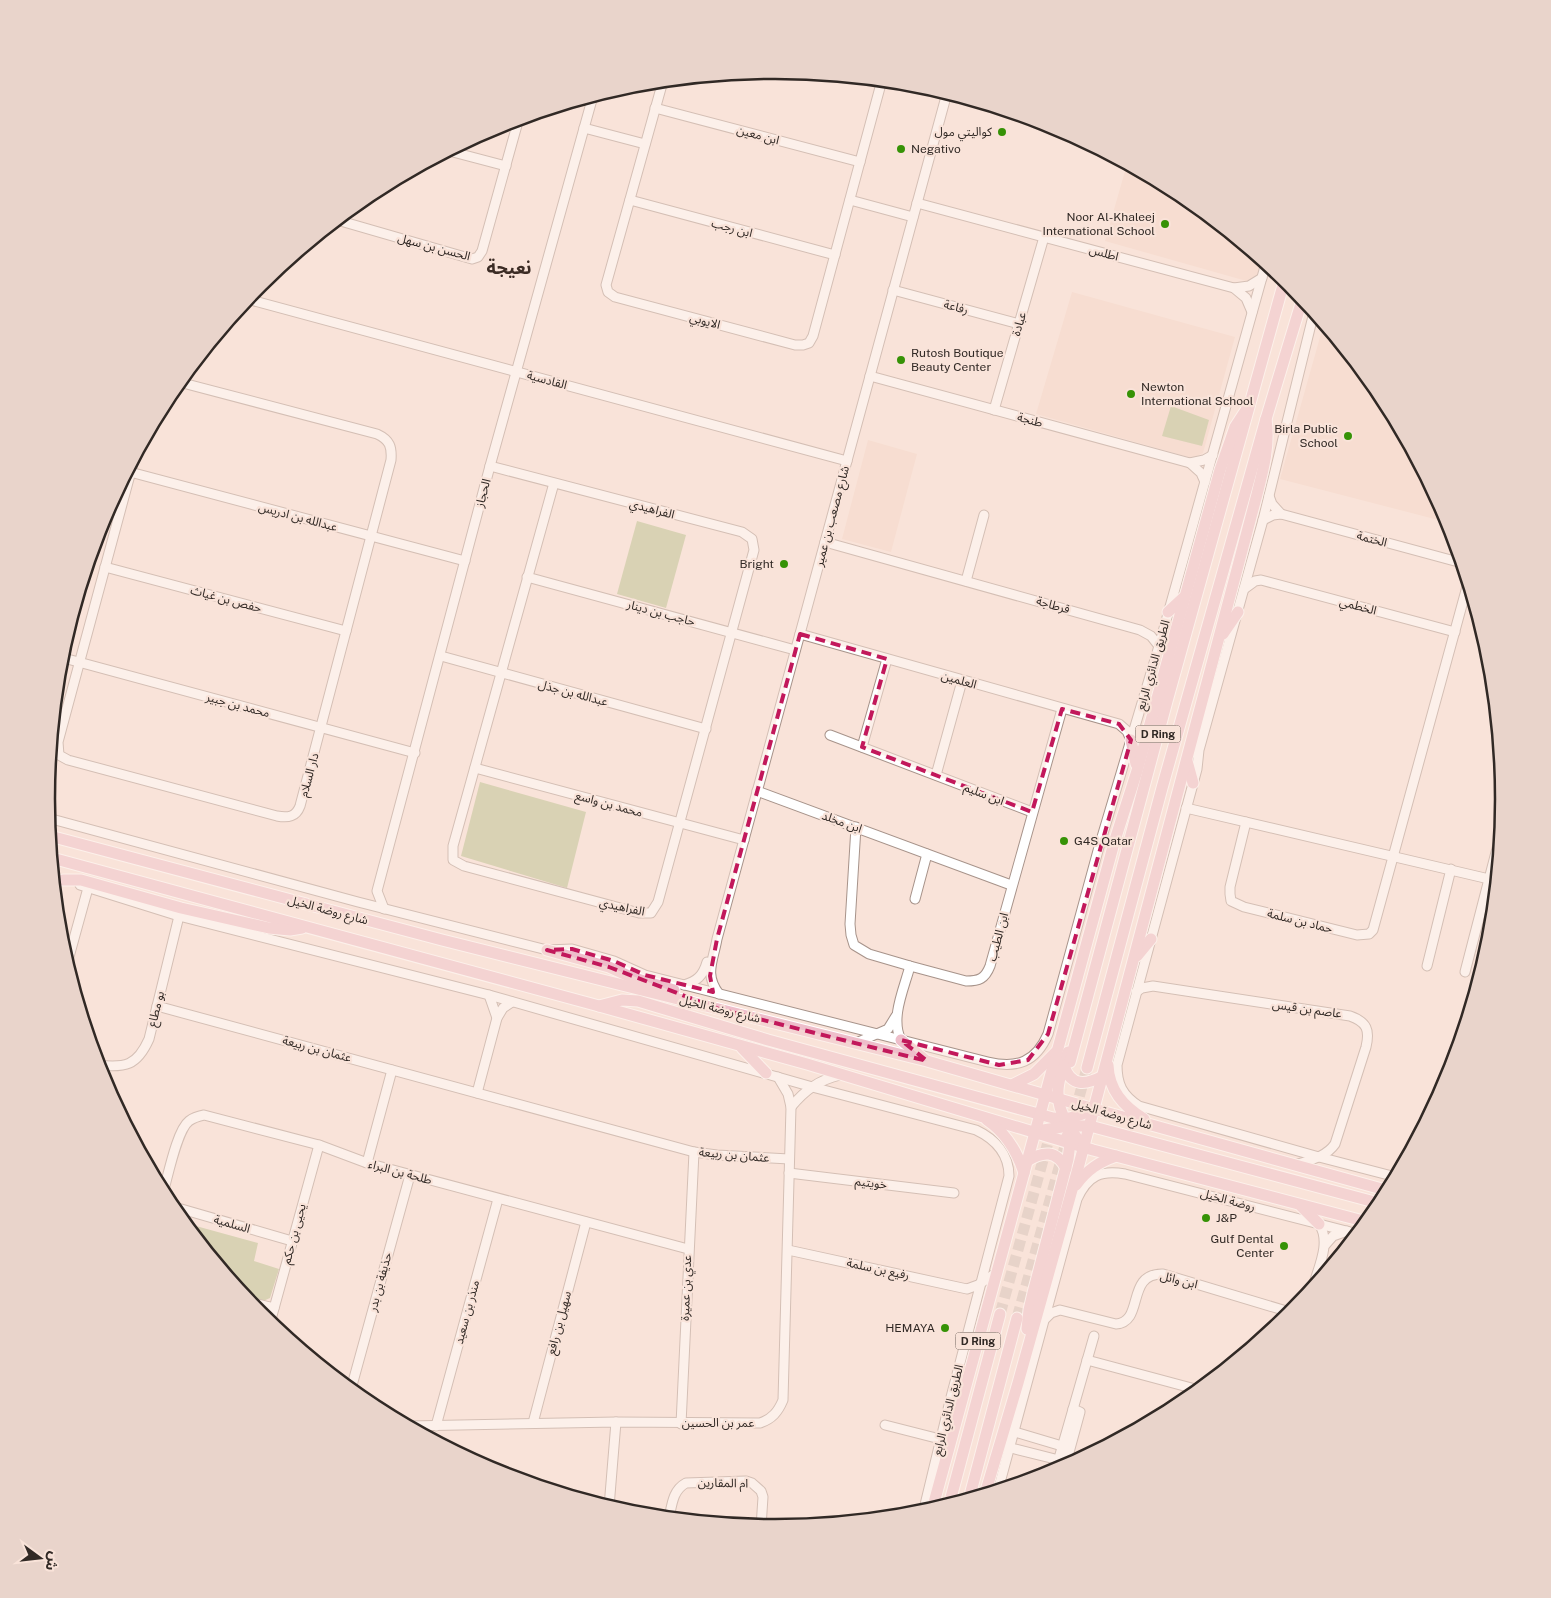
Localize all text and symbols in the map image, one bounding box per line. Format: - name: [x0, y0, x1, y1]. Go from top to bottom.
- street label: ابن معين: [735, 123, 781, 147]
- place label: كواليتي مول: [934, 125, 993, 142]
- marker: كواليتي مول: [996, 126, 1008, 138]
- place label: Negativo: [911, 142, 961, 156]
- marker: Negativo: [895, 143, 907, 155]
- place label: Noor Al-Khaleej International School: [1043, 210, 1155, 238]
- street label: ابن رجب: [710, 216, 754, 240]
- marker: Noor Al-Khaleej International School: [1159, 218, 1171, 230]
- street label: الحسن بن سهل: [396, 231, 472, 263]
- street label: اطلس: [1088, 242, 1120, 264]
- district label: نعيجة: [487, 257, 531, 278]
- street label: رفاعة: [942, 297, 970, 317]
- street label: الايوبي: [687, 310, 722, 335]
- street label: عبادة: [1009, 310, 1029, 338]
- place label: Rutosh Boutique Beauty Center: [911, 346, 1004, 374]
- marker: Rutosh Boutique Beauty Center: [895, 354, 907, 366]
- street label: القادسية: [525, 368, 569, 392]
- place label: Newton International School: [1141, 380, 1254, 408]
- marker: Newton International School: [1125, 388, 1137, 400]
- street label: طنجة: [1016, 410, 1044, 430]
- place label: Birla Public School: [1274, 422, 1338, 450]
- marker: Birla Public School: [1342, 430, 1354, 442]
- street label: شارع مصعب بن عمير: [812, 464, 854, 569]
- street label: الحجاز: [472, 477, 494, 510]
- street label: الفراهيدي: [627, 496, 676, 524]
- street label: عبدالله بن ادريس: [257, 500, 339, 534]
- street label: الختمة: [1355, 528, 1389, 550]
- place label: Bright: [740, 557, 774, 571]
- marker: Bright: [778, 558, 790, 570]
- street label: حفص بن غياث: [189, 583, 263, 615]
- street label: قرطاجة: [1035, 594, 1071, 616]
- street label: الخطمي: [1337, 594, 1378, 620]
- street label: حاجب بن دينار: [624, 597, 697, 629]
- street label: الطريق الدائري الرابع: [1133, 618, 1175, 713]
- street label: العلمين: [940, 668, 978, 692]
- street label: عبدالله بن جذل: [537, 677, 609, 709]
- street label: محمد بن جبير: [204, 690, 271, 720]
- road number: D Ring: [1136, 726, 1180, 742]
- street label: دار السلام: [296, 751, 324, 799]
- street label: ابن سليم: [961, 780, 1006, 810]
- street label: محمد بن واسع: [573, 788, 644, 822]
- street label: ابن مخلد: [820, 808, 864, 836]
- place label: G4S Qatar: [1074, 834, 1133, 848]
- marker: G4S Qatar: [1058, 835, 1070, 847]
- street label: شارع روضة الخيل: [286, 893, 370, 929]
- street label: الفراهيدي: [597, 895, 646, 921]
- street label: حماد بن سلمة: [1266, 906, 1334, 936]
- street label: ابن الطيب: [985, 911, 1012, 963]
- street label: بو مطاع: [145, 990, 169, 1029]
- street label: شارع روضة الخيل: [678, 992, 762, 1028]
- street label: عاصم بن قيس: [1271, 997, 1343, 1023]
- street label: عثمان بن ربيعة: [281, 1033, 353, 1065]
- street label: شارع روضة الخيل: [1070, 1096, 1154, 1134]
- street label: عثمان بن ربيعة: [698, 1145, 770, 1165]
- street label: طلحة بن البراء: [367, 1157, 433, 1187]
- street label: خويتيم: [854, 1174, 888, 1194]
- street label: روضة الخيل: [1199, 1186, 1257, 1214]
- street label: يحيى بن حكم: [279, 1202, 311, 1266]
- place label: J&P: [1216, 1211, 1237, 1225]
- street label: السلمية: [212, 1212, 252, 1236]
- marker: J&P: [1200, 1212, 1212, 1224]
- place label: Gulf Dental Center: [1210, 1232, 1274, 1260]
- marker: Gulf Dental Center: [1278, 1240, 1290, 1252]
- street label: حذيفة بن بدر: [365, 1251, 395, 1314]
- street label: عدي بن عميرة: [678, 1255, 697, 1321]
- street label: رفيع بن سلمة: [845, 1256, 911, 1284]
- street label: ابن وائل: [1159, 1269, 1199, 1291]
- street label: منذر بن سعيد: [452, 1279, 482, 1345]
- street label: سهيل بن رافع: [544, 1290, 576, 1357]
- place label: HEMAYA: [885, 1321, 935, 1335]
- marker: HEMAYA: [939, 1322, 951, 1334]
- road number: D Ring: [956, 1332, 1000, 1350]
- street label: الطريق الدائري الرابع: [930, 1363, 969, 1458]
- street label: عمر بن الحسين: [682, 1416, 754, 1430]
- street label: ام المقارين: [698, 1476, 748, 1492]
- north arrow: [15, 1533, 65, 1583]
- text: ش: [42, 1550, 63, 1573]

